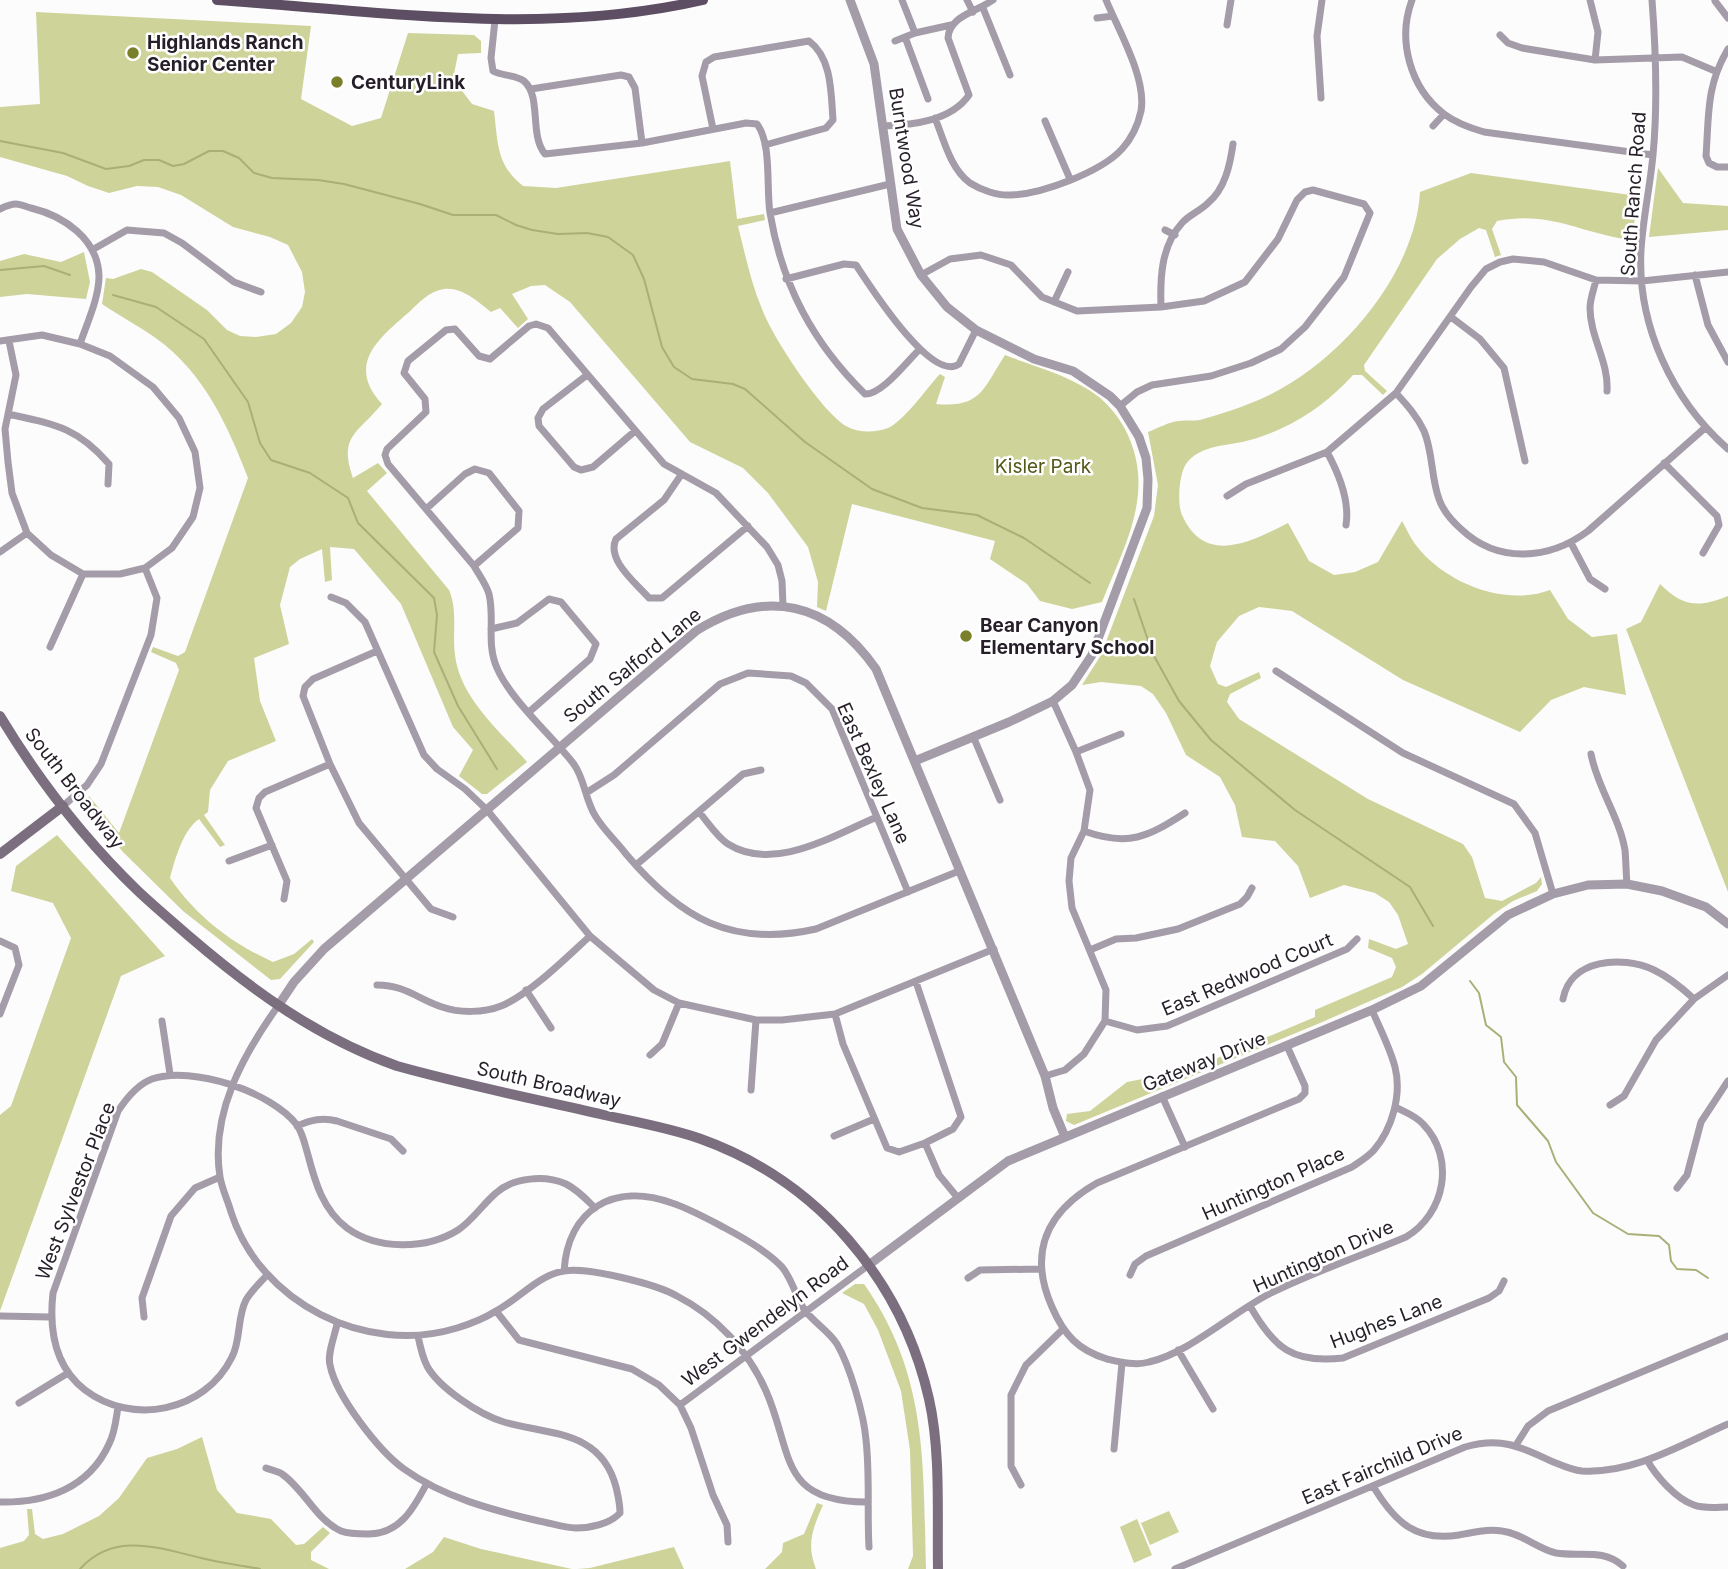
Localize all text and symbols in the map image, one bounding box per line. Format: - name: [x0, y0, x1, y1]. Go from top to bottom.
- place label: Highlands Ranch Senior Center: [147, 31, 304, 76]
- marker: Highlands Ranch Senior Center: [125, 45, 141, 61]
- place label: CenturyLink: [351, 71, 465, 94]
- marker: CenturyLink: [329, 74, 345, 90]
- street label: Burntwood Way: [884, 86, 929, 231]
- street label: South Ranch Road: [1616, 111, 1651, 277]
- park label: Kisler Park: [995, 455, 1092, 478]
- street label: South Salford Lane: [559, 603, 706, 728]
- place label: Bear Canyon Elementary School: [980, 614, 1154, 659]
- marker: Bear Canyon Elementary School: [958, 628, 974, 644]
- street label: East Bexley Lane: [832, 699, 915, 847]
- street label: South Broadway: [20, 723, 129, 854]
- street label: East Redwood Court: [1158, 928, 1336, 1021]
- street label: Gateway Drive: [1139, 1026, 1269, 1097]
- street label: South Broadway: [474, 1057, 624, 1112]
- street label: West Sylvestor Place: [31, 1099, 120, 1283]
- street label: Huntington Place: [1198, 1142, 1348, 1225]
- street label: Huntington Drive: [1249, 1215, 1397, 1298]
- street label: West Gwendelyn Road: [677, 1251, 853, 1392]
- street label: Hughes Lane: [1327, 1290, 1446, 1353]
- street label: East Fairchild Drive: [1299, 1421, 1466, 1510]

